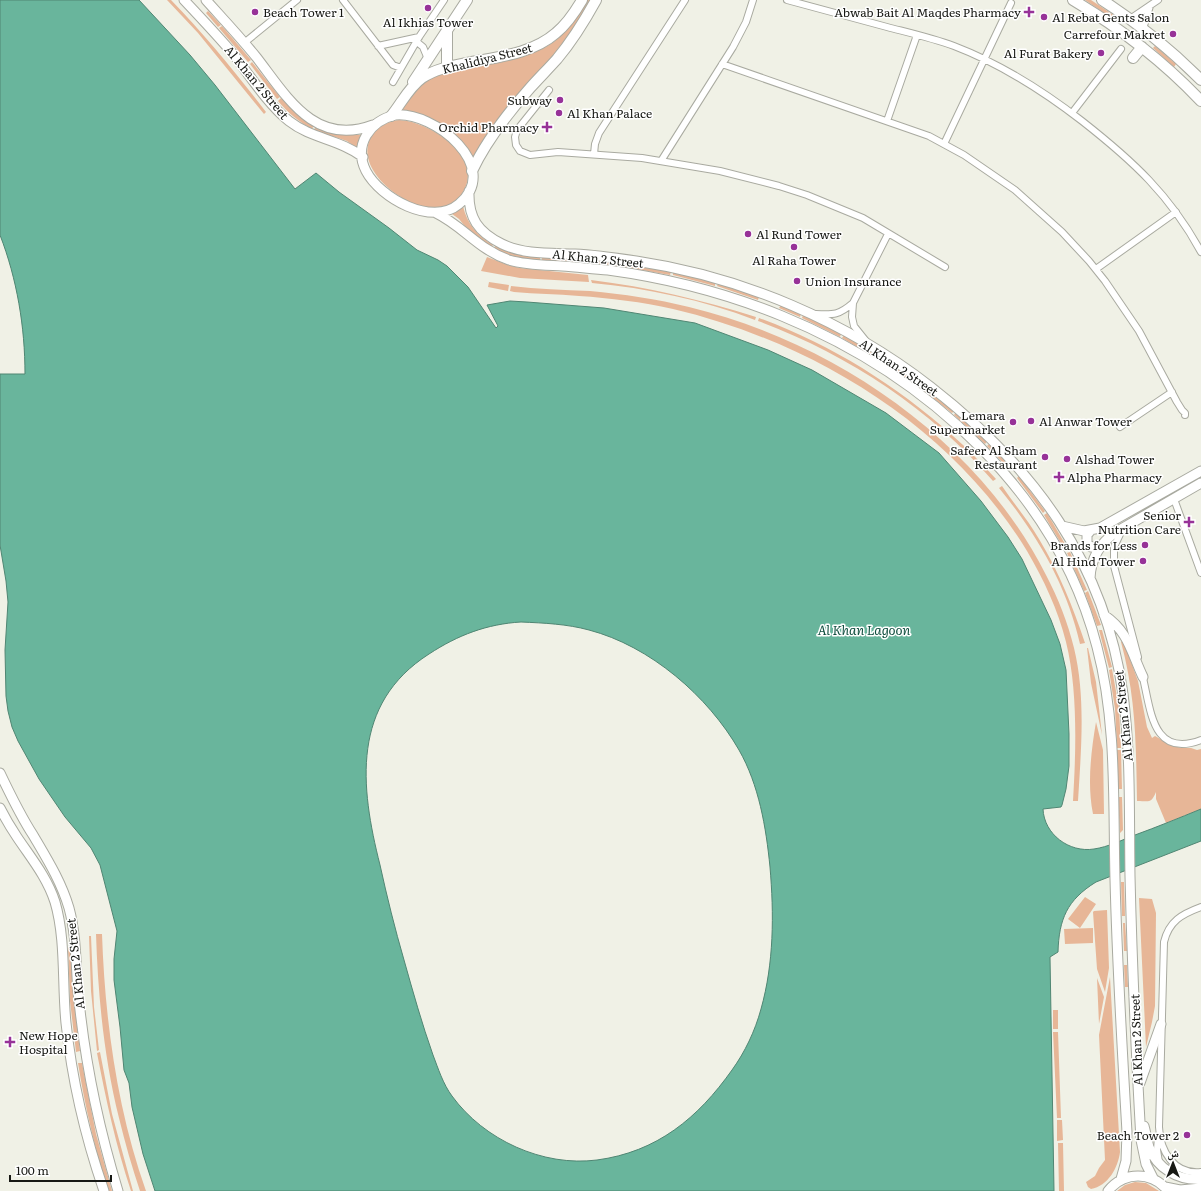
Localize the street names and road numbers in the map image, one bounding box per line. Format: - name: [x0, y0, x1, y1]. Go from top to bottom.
- street label: Khalidiya Street: [440, 38, 534, 78]
- street label: Al Khan 2 Street: [221, 41, 293, 123]
- street label: Al Khan 2 Street: [551, 244, 645, 272]
- street label: Al Khan 2 Street: [856, 334, 942, 400]
- street label: Al Khan 2 Street: [1109, 669, 1137, 763]
- street label: Al Khan 2 Street: [61, 917, 89, 1011]
- street label: Al Khan 2 Street: [1125, 994, 1147, 1086]

